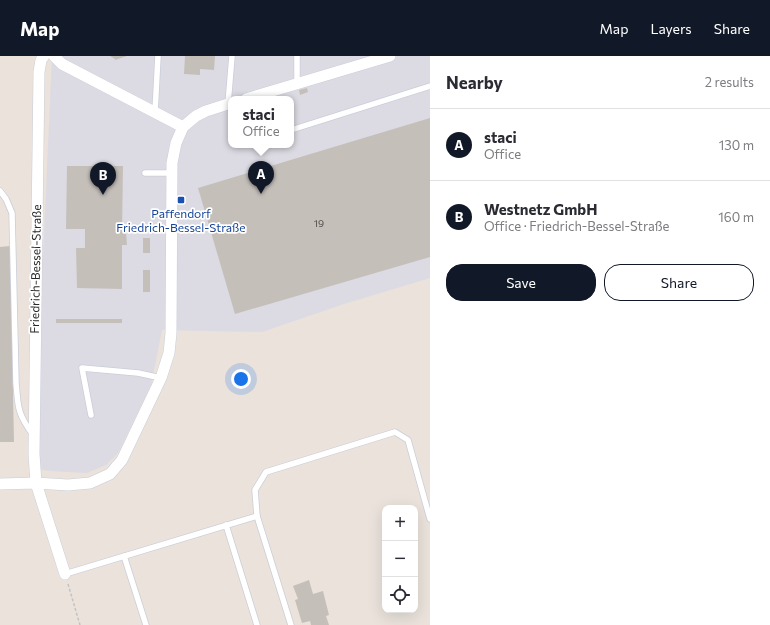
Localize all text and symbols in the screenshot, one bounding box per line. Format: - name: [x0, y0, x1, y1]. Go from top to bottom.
- text: Map: [20, 17, 59, 40]
- text: Map: [600, 20, 628, 37]
- text: Layers: [650, 20, 692, 37]
- text: Share: [714, 20, 750, 37]
- text: Nearby: [446, 72, 503, 93]
- text: 2 results: [705, 74, 754, 90]
- popup: [228, 96, 294, 148]
- text: staci: [242, 105, 275, 123]
- text: Office: [242, 123, 280, 139]
- text: staci: [484, 128, 517, 146]
- text: A: [454, 137, 464, 153]
- text: 130 m: [719, 137, 754, 153]
- text: Office: [484, 146, 521, 162]
- pin: A: [248, 161, 274, 194]
- pin: B: [90, 162, 116, 195]
- marker: Paffendorf Friedrich-Bessel-Straße: [176, 195, 186, 205]
- text: Westnetz GmbH: [484, 200, 597, 218]
- street label: Friedrich-Bessel-Straße: [27, 204, 43, 334]
- place label: Paffendorf Friedrich-Bessel-Straße: [116, 206, 246, 234]
- text: B: [455, 209, 463, 225]
- text: 160 m: [718, 209, 754, 225]
- house number: 19: [314, 217, 324, 229]
- text: Office · Friedrich-Bessel-Straße: [484, 218, 669, 234]
- button: Save: [446, 264, 596, 301]
- button: Share: [604, 264, 754, 301]
- your location: [231, 369, 251, 389]
- map controls: [382, 505, 418, 613]
- button: +: [382, 505, 418, 541]
- button: −: [382, 541, 418, 577]
- button: locate: [382, 577, 418, 613]

